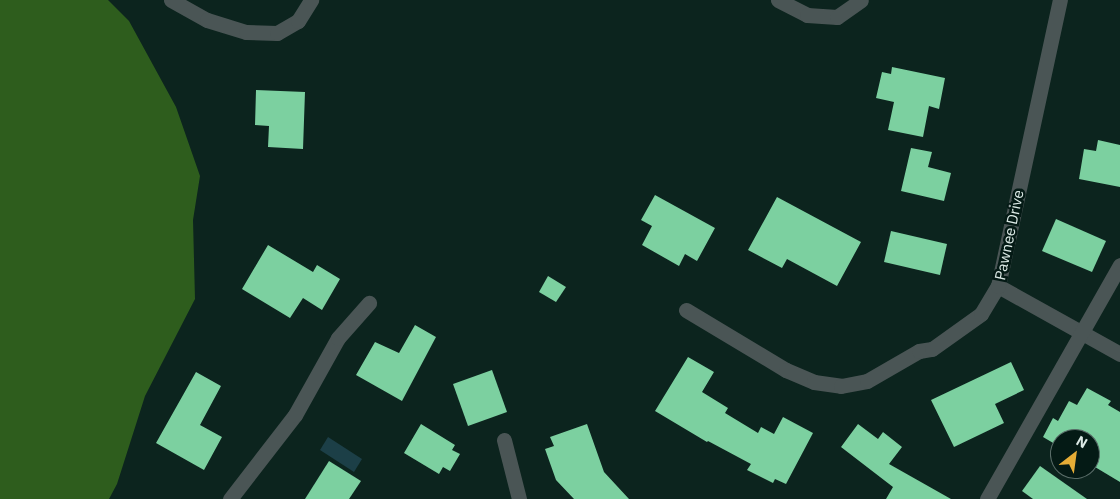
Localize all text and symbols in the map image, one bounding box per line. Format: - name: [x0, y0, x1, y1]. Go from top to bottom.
- street label: Pawnee Drive: [991, 188, 1027, 282]
- north arrow: [1050, 429, 1100, 479]
- text: N: [1073, 432, 1091, 452]

